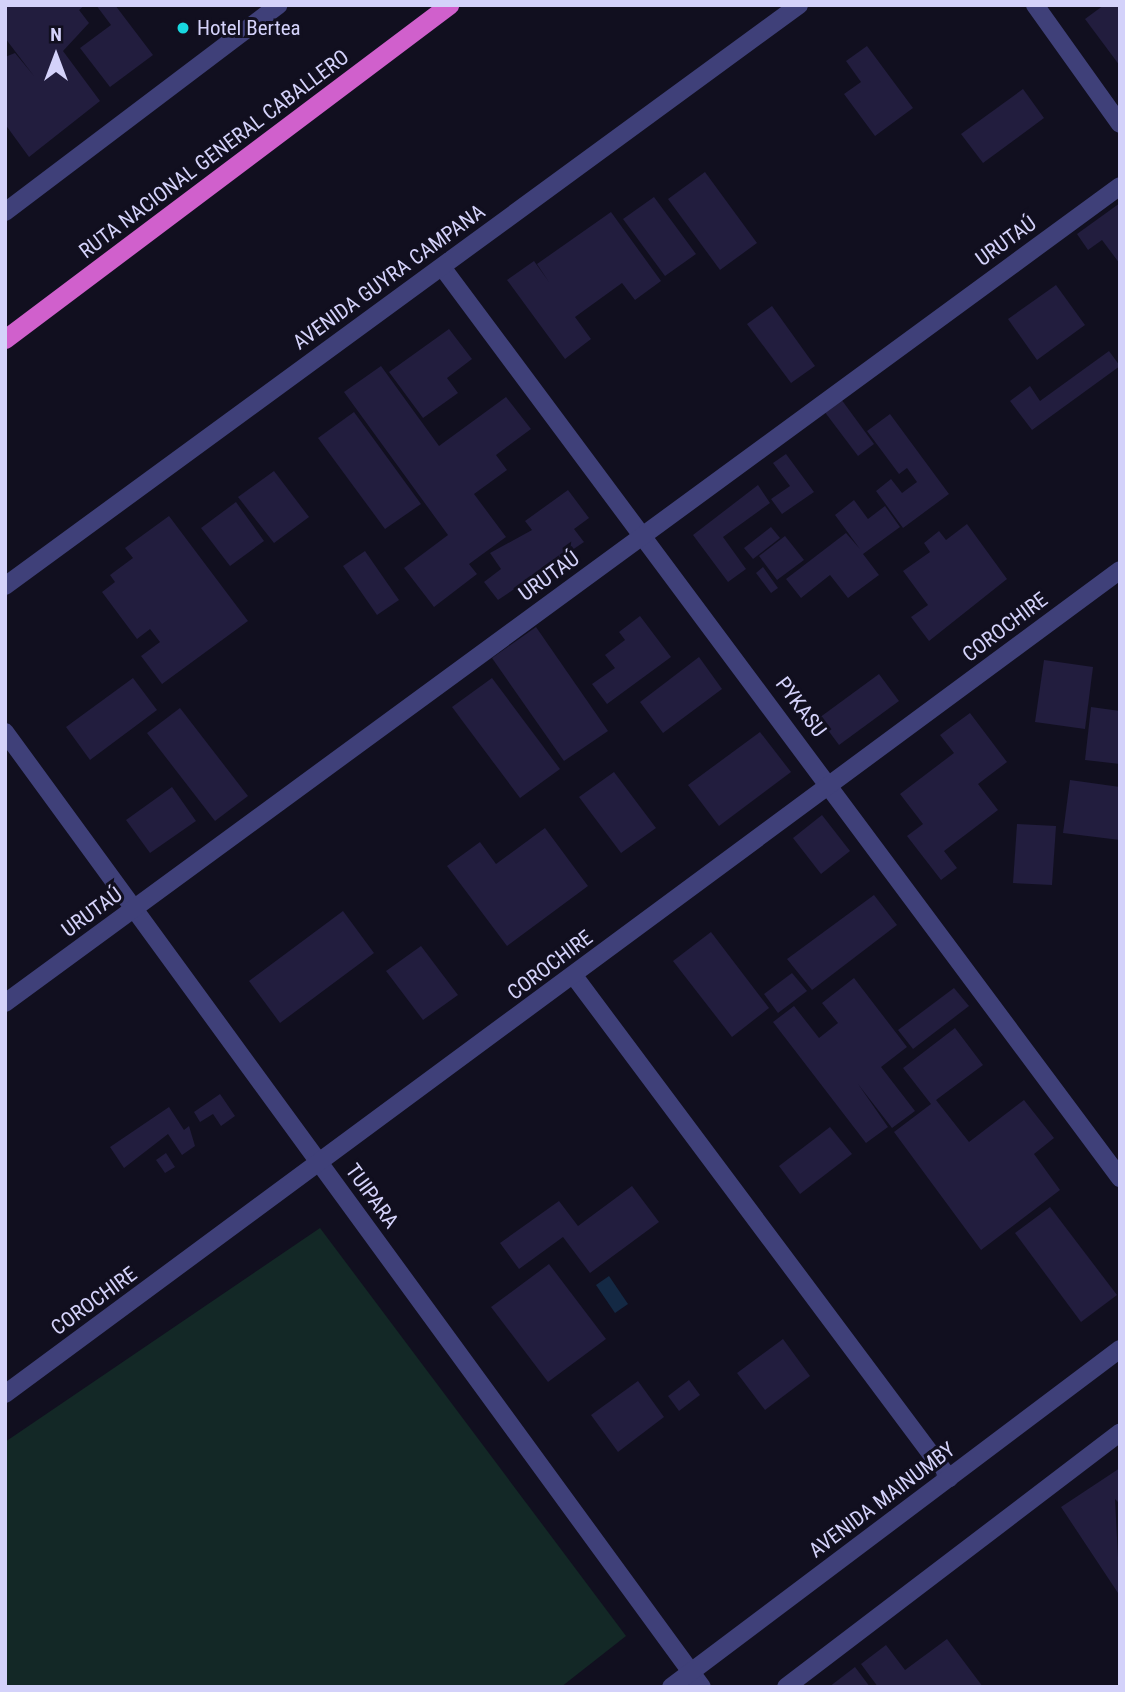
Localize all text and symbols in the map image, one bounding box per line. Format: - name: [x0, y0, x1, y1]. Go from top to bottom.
- place label: Hotel Bertea: [197, 15, 301, 41]
- marker: Hotel Bertea: [175, 20, 191, 36]
- north arrow: [21, 21, 91, 91]
- text: N: [50, 23, 62, 46]
- street label: RUTA NACIONAL GENERAL CABALLERO: [74, 44, 354, 264]
- street label: AVENIDA GUYRA CAMPANA: [288, 199, 490, 355]
- street label: URUTAÚ: [971, 211, 1041, 271]
- street label: URUTAÚ: [514, 546, 584, 606]
- street label: COROCHIRE: [957, 587, 1053, 667]
- street label: PYKASU: [770, 672, 832, 742]
- street label: URUTAÚ: [57, 882, 127, 942]
- street label: COROCHIRE: [502, 925, 598, 1005]
- street label: TUIPARA: [340, 1159, 404, 1233]
- street label: COROCHIRE: [46, 1261, 142, 1341]
- street label: AVENIDA MAINUMBY: [804, 1437, 960, 1563]

